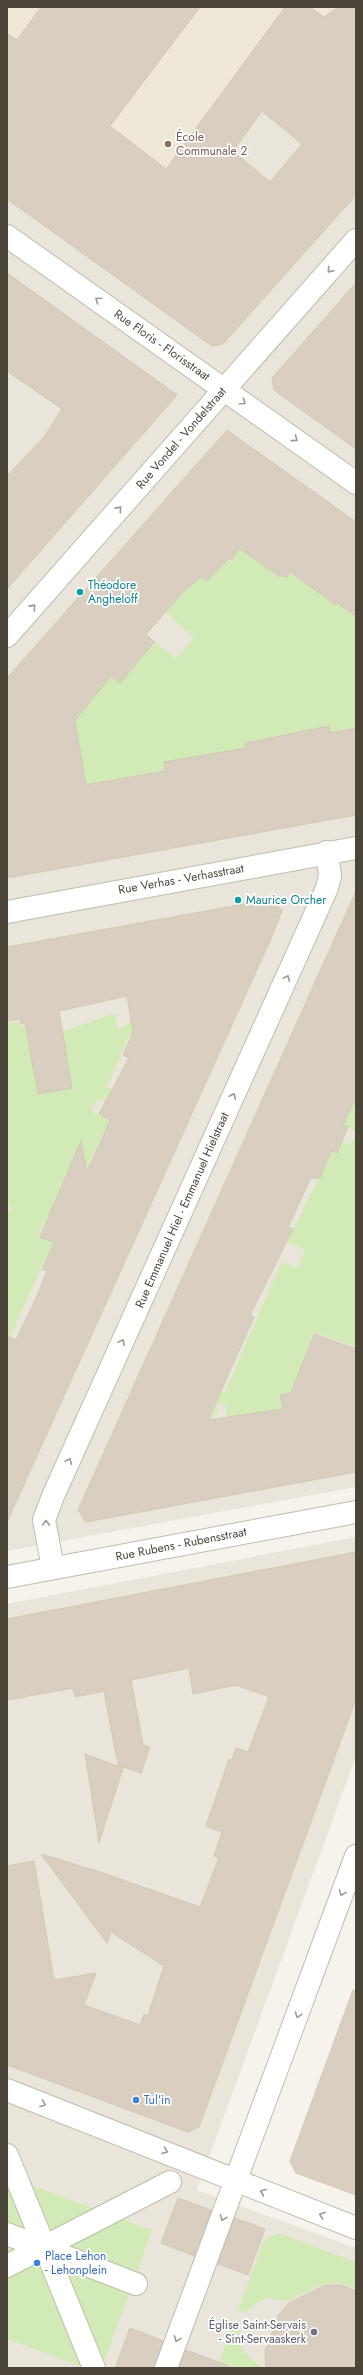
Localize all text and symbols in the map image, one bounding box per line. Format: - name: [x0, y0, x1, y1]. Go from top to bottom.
- place label: École Communale 2: [176, 128, 247, 160]
- marker: École Communale 2: [163, 139, 173, 149]
- one-way arrow: [328, 265, 335, 272]
- one-way arrow: [95, 298, 102, 305]
- street label: Rue Floris - Florisstraat: [110, 305, 214, 385]
- street label: Rue Vondel - Vondelstraat: [132, 383, 230, 493]
- one-way arrow: [239, 397, 246, 404]
- one-way arrow: [290, 434, 297, 441]
- one-way arrow: [115, 507, 122, 514]
- place label: Théodore Angheloff: [88, 576, 138, 608]
- marker: Théodore Angheloff: [75, 587, 85, 597]
- one-way arrow: [28, 604, 35, 611]
- street label: Rue Verhas - Verhasstraat: [117, 859, 245, 899]
- place label: Maurice Orcher: [246, 891, 327, 909]
- marker: Maurice Orcher: [233, 895, 243, 905]
- one-way arrow: [282, 974, 290, 981]
- one-way arrow: [228, 1093, 236, 1100]
- street label: Rue Emmanuel Hiel - Emmanuel Hielstraat: [131, 1109, 233, 1311]
- one-way arrow: [117, 1339, 125, 1347]
- one-way arrow: [64, 1457, 72, 1465]
- one-way arrow: [42, 1519, 50, 1525]
- street label: Rue Rubens - Rubensstraat: [114, 1522, 248, 1566]
- one-way arrow: [339, 1889, 347, 1896]
- one-way arrow: [294, 2011, 302, 2018]
- place label: Tul'in: [144, 2091, 171, 2109]
- marker: Tul'in: [131, 2095, 141, 2105]
- one-way arrow: [40, 2100, 47, 2108]
- one-way arrow: [161, 2147, 168, 2155]
- one-way arrow: [259, 2189, 267, 2197]
- one-way arrow: [319, 2211, 326, 2220]
- one-way arrow: [219, 2214, 227, 2221]
- place label: Place Lehon - Lehonplein: [45, 2247, 107, 2279]
- marker: Place Lehon - Lehonplein: [32, 2258, 42, 2268]
- place label: Église Saint-Servais - Sint-Servaaskerk: [209, 2316, 307, 2348]
- marker: Église Saint-Servais - Sint-Servaaskerk: [309, 2327, 319, 2337]
- one-way arrow: [173, 2336, 181, 2343]

